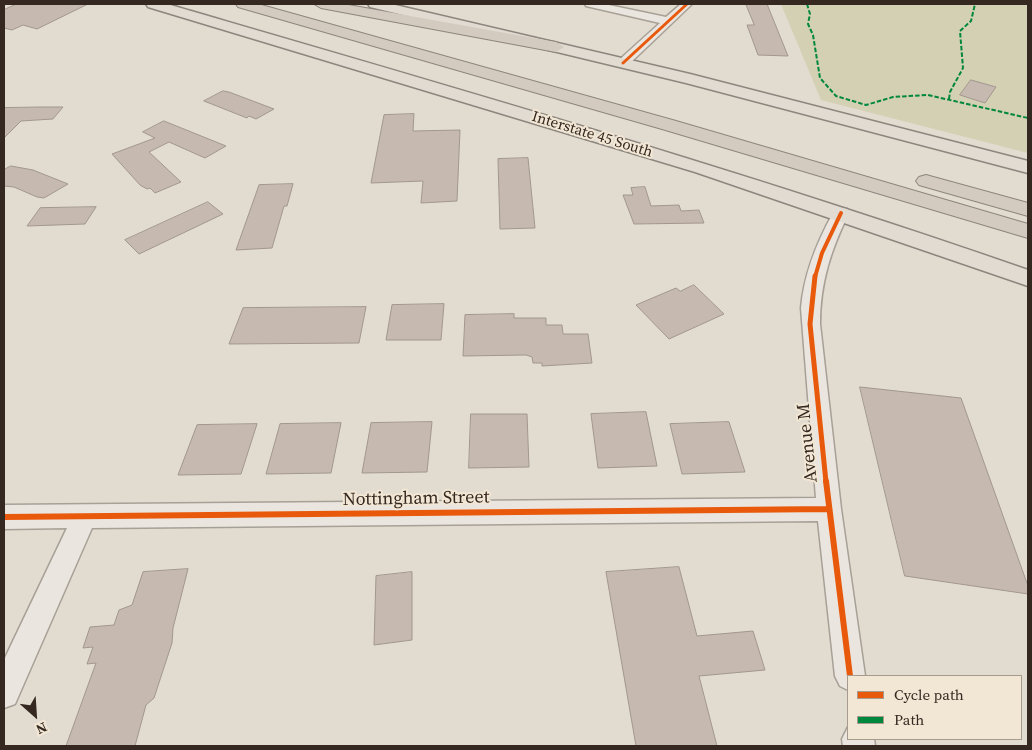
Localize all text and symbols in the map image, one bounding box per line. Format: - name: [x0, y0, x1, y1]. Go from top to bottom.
- street label: Interstate 45 South: [529, 108, 655, 162]
- street label: Avenue M: [793, 402, 823, 484]
- street label: Nottingham Street: [342, 487, 490, 511]
- legend: [847, 675, 1022, 740]
- text: Cycle path: [894, 684, 964, 705]
- north arrow: [10, 690, 60, 740]
- text: Path: [894, 709, 924, 730]
- text: N: [33, 717, 51, 740]

